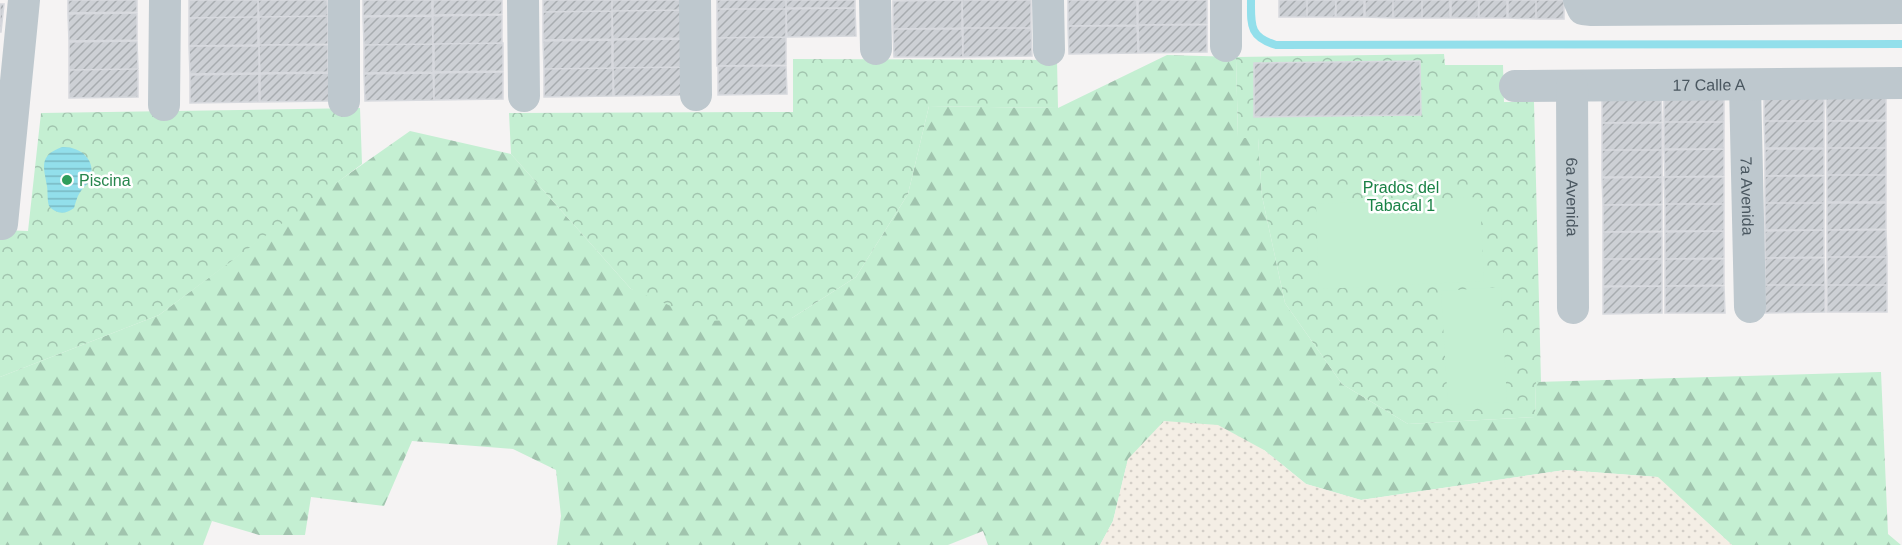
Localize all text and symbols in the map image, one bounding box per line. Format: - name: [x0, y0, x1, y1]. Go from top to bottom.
- street label: 17 Calle A: [1672, 76, 1746, 93]
- street label: 7a Avenida: [1738, 156, 1757, 236]
- street label: 6a Avenida: [1564, 157, 1581, 237]
- place label: Piscina: [79, 172, 131, 189]
- marker: Piscina: [60, 173, 74, 187]
- park label: Prados del Tabacal 1: [1363, 179, 1439, 214]

